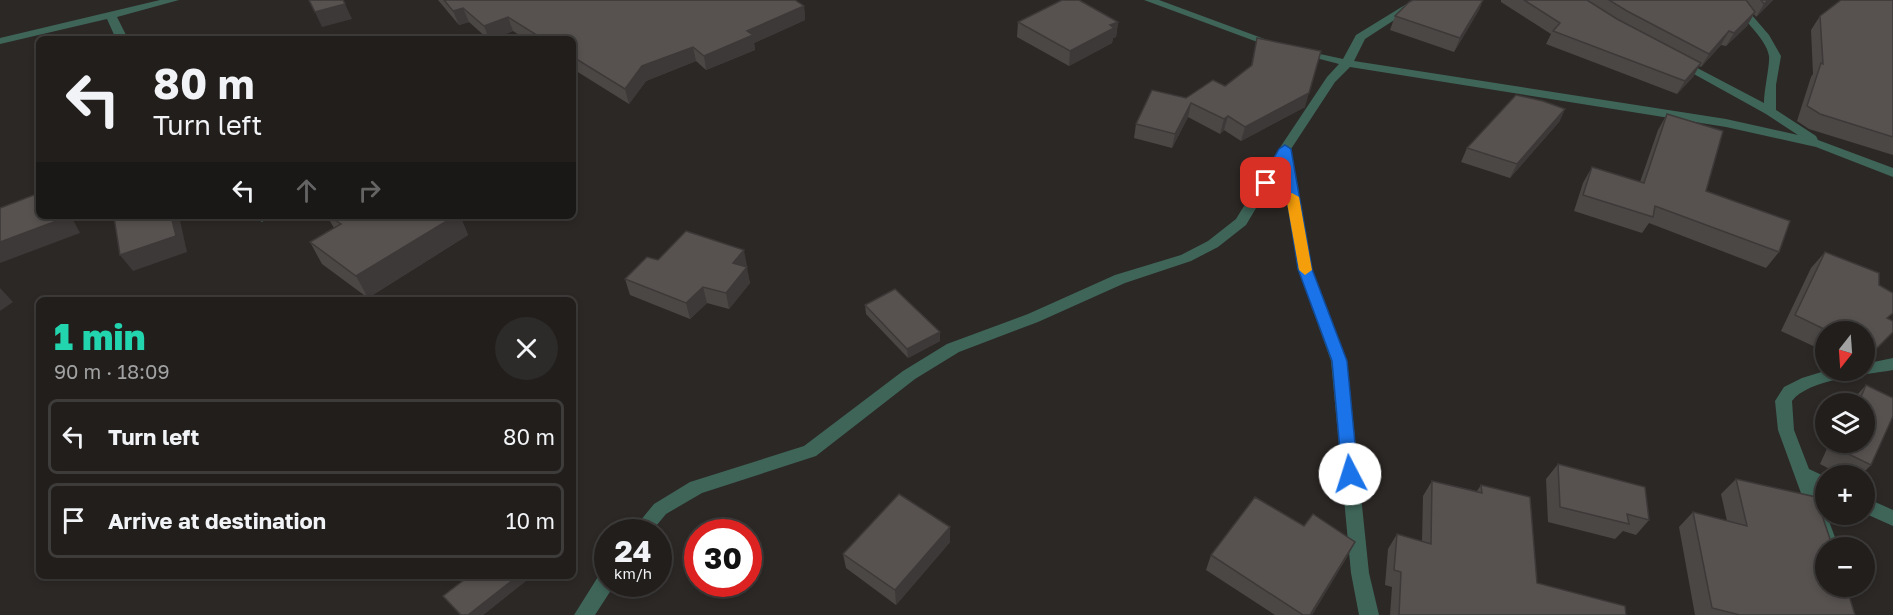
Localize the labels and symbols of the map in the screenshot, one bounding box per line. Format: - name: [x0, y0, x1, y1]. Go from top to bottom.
- pin: [1240, 157, 1291, 208]
- north arrow: [1815, 321, 1875, 381]
- position arrow: [1318, 442, 1382, 506]
- speed limit sign: 30: [684, 519, 762, 597]

